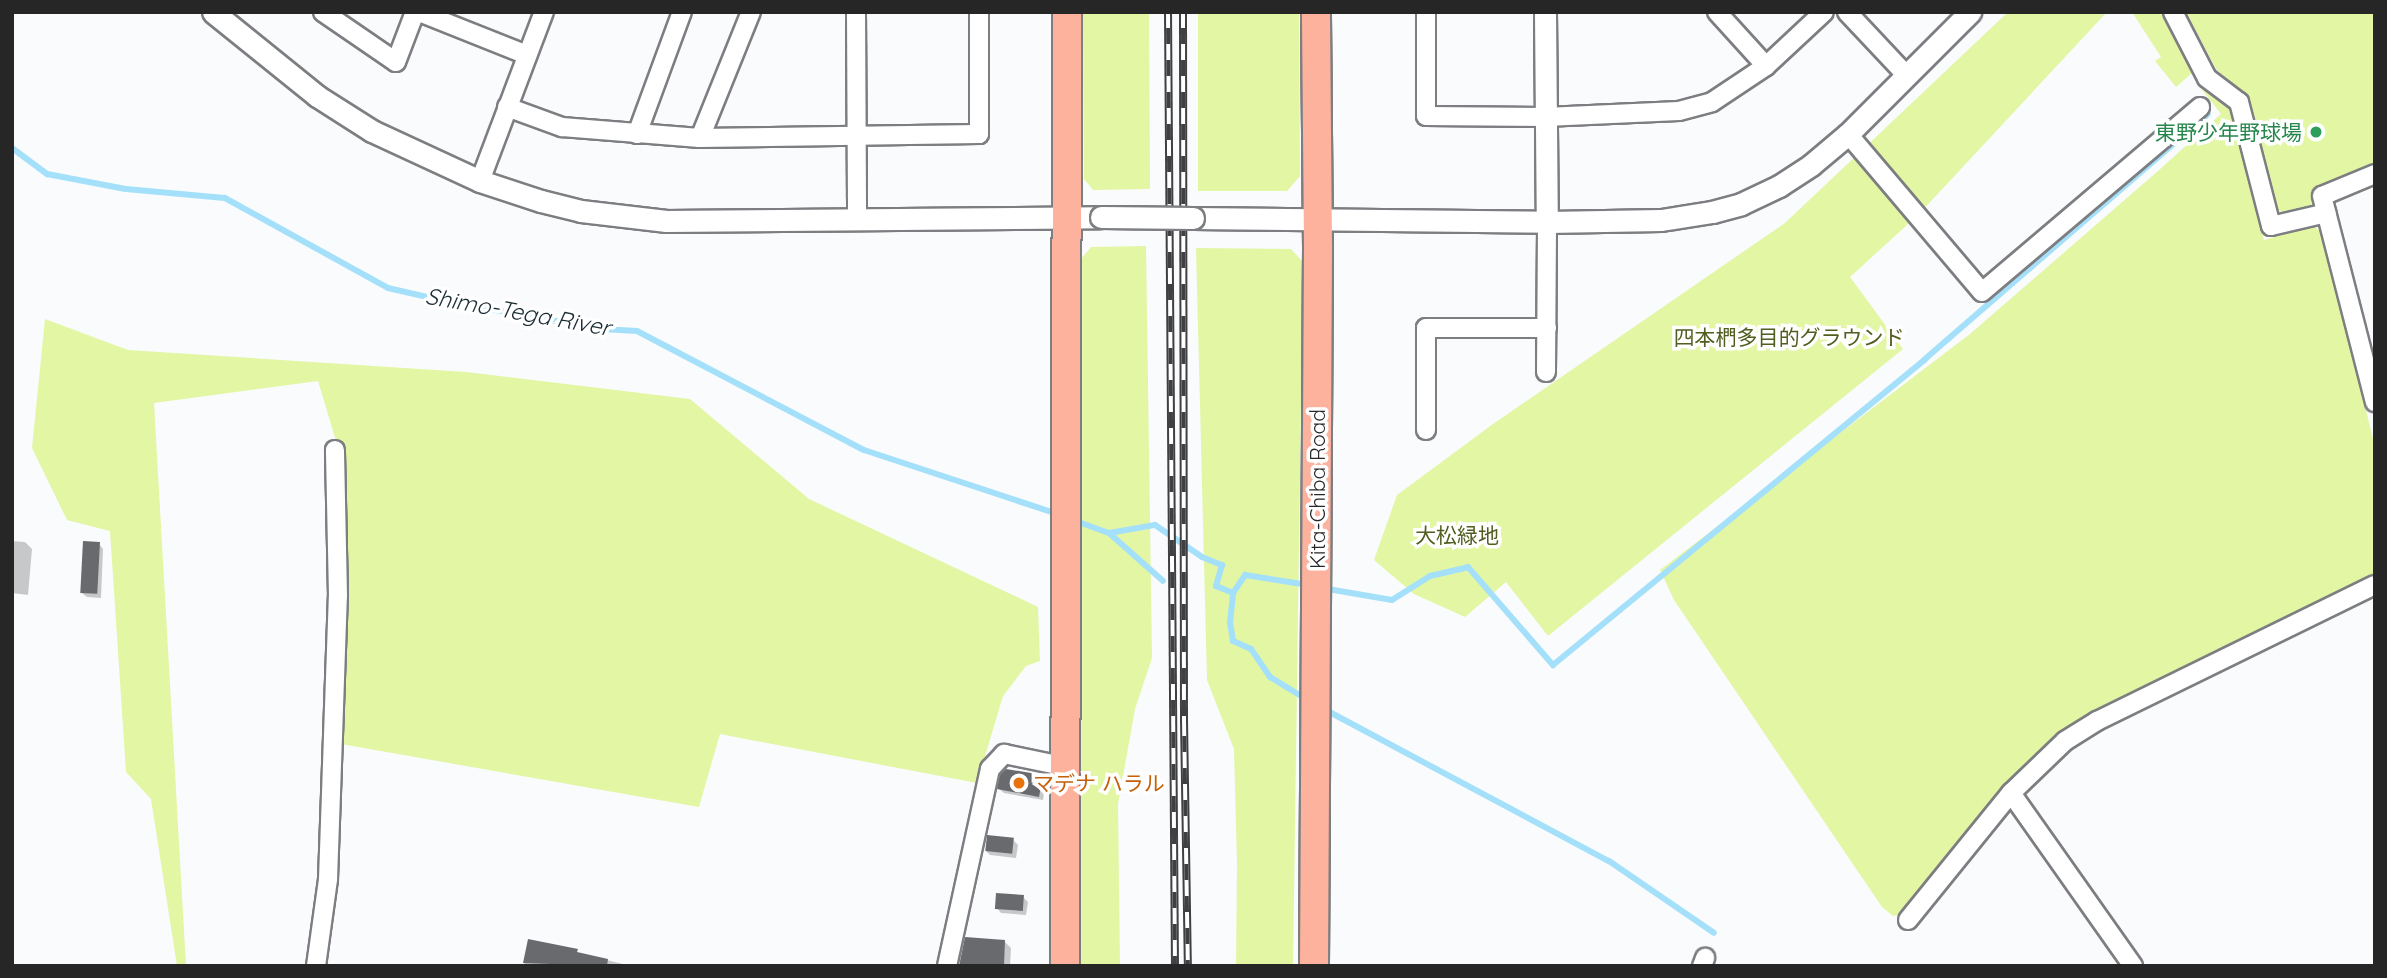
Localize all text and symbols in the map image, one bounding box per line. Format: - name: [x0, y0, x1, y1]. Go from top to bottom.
- place label: 東野少年野球場: [2155, 119, 2302, 145]
- marker: 東野少年野球場: [2308, 124, 2324, 140]
- water label: Shimo-Tega River: [423, 282, 613, 342]
- park label: 四本椚多目的グラウンド: [1674, 324, 1904, 350]
- street label: Kita-Chiba Road: [1304, 409, 1330, 569]
- park label: 大松緑地: [1415, 522, 1499, 548]
- place label: マデナ ハラル: [1033, 770, 1165, 796]
- marker: マデナ ハラル: [1011, 775, 1027, 791]

